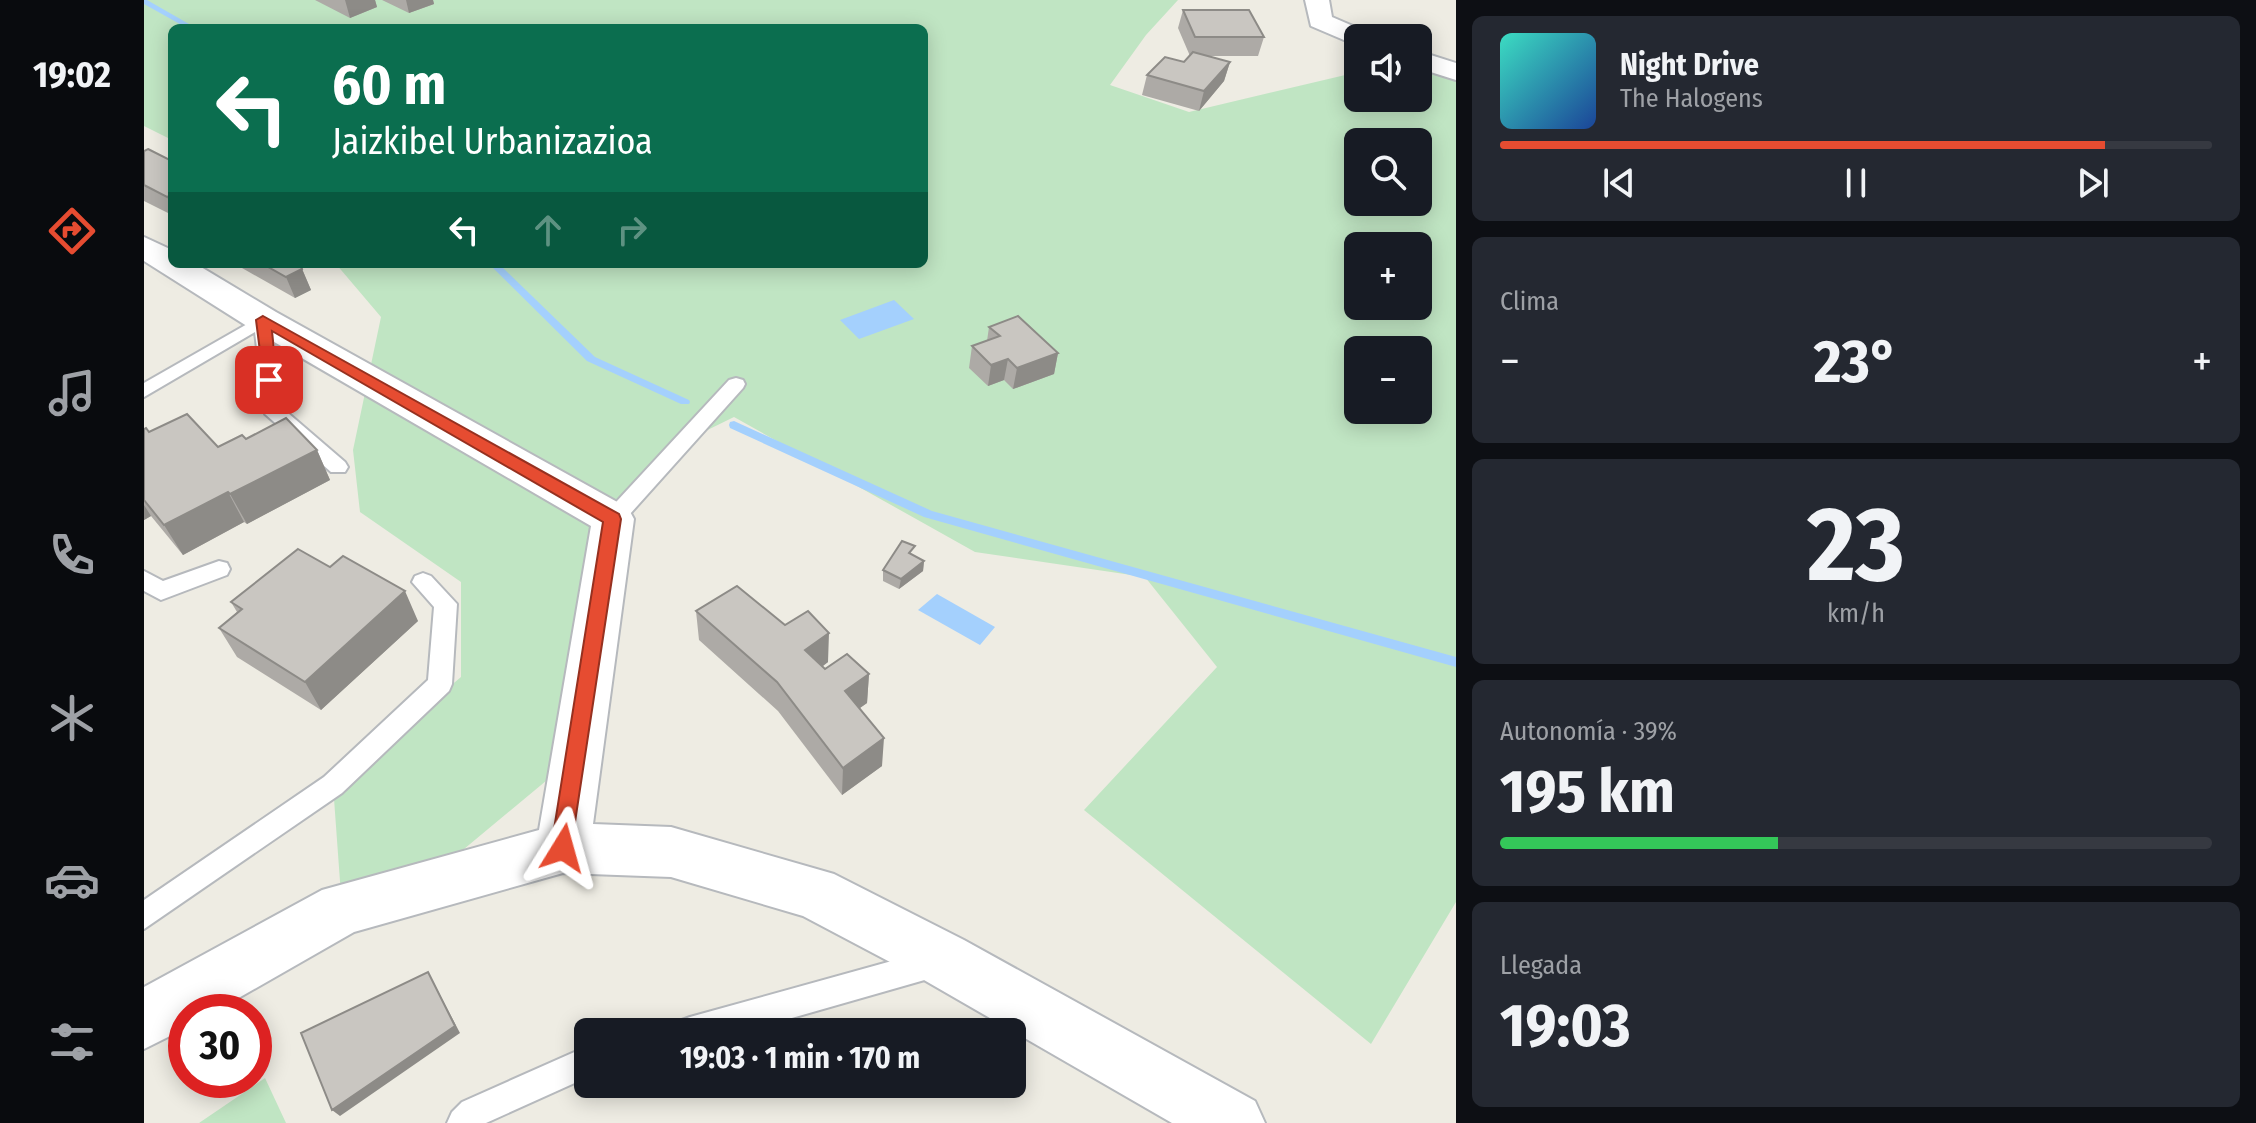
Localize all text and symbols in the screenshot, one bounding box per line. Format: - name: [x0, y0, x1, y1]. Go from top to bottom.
- map controls: [1344, 24, 1432, 424]
- button: sound: [1344, 24, 1432, 112]
- text: Night Drive: [1620, 47, 1759, 83]
- text: 60 m: [332, 52, 446, 119]
- text: 19:02: [33, 53, 111, 97]
- icon: left: [200, 56, 304, 160]
- text: The Halogens: [1620, 83, 1763, 114]
- text: Jaizkibel Urbanizazioa: [332, 120, 653, 164]
- button: search: [1344, 128, 1432, 216]
- icon: previous: [1597, 161, 1641, 205]
- icon: pause: [1834, 161, 1878, 205]
- icon: next: [2071, 161, 2115, 205]
- icon: directions: [44, 203, 100, 259]
- icon: left: [442, 208, 486, 252]
- icon: ahead: [526, 208, 570, 252]
- icon: right: [610, 208, 654, 252]
- button: +: [1344, 232, 1432, 320]
- text: Clima: [1500, 286, 1559, 317]
- text: 23°: [1814, 326, 1898, 398]
- text: −: [1500, 335, 1520, 388]
- text: +: [2192, 335, 2212, 388]
- button: −: [1344, 336, 1432, 424]
- pin: [235, 346, 303, 414]
- icon: arrive: [247, 358, 291, 402]
- icon: music: [44, 365, 100, 421]
- text: 23: [1807, 483, 1905, 608]
- icon: phone: [44, 527, 100, 583]
- text: km/h: [1827, 598, 1885, 629]
- icon: climate: [44, 690, 100, 746]
- text: Autonomía · 39%: [1500, 716, 1677, 747]
- text: 195 km: [1500, 756, 1675, 828]
- position arrow: [521, 806, 605, 890]
- icon: car: [44, 852, 100, 908]
- text: Llegada: [1500, 950, 1582, 981]
- text: 19:03: [1500, 990, 1631, 1062]
- speed limit sign: 30: [168, 994, 272, 1098]
- icon: filters: [44, 1014, 100, 1070]
- text: 19:03 · 1 min · 170 m: [680, 1040, 920, 1076]

